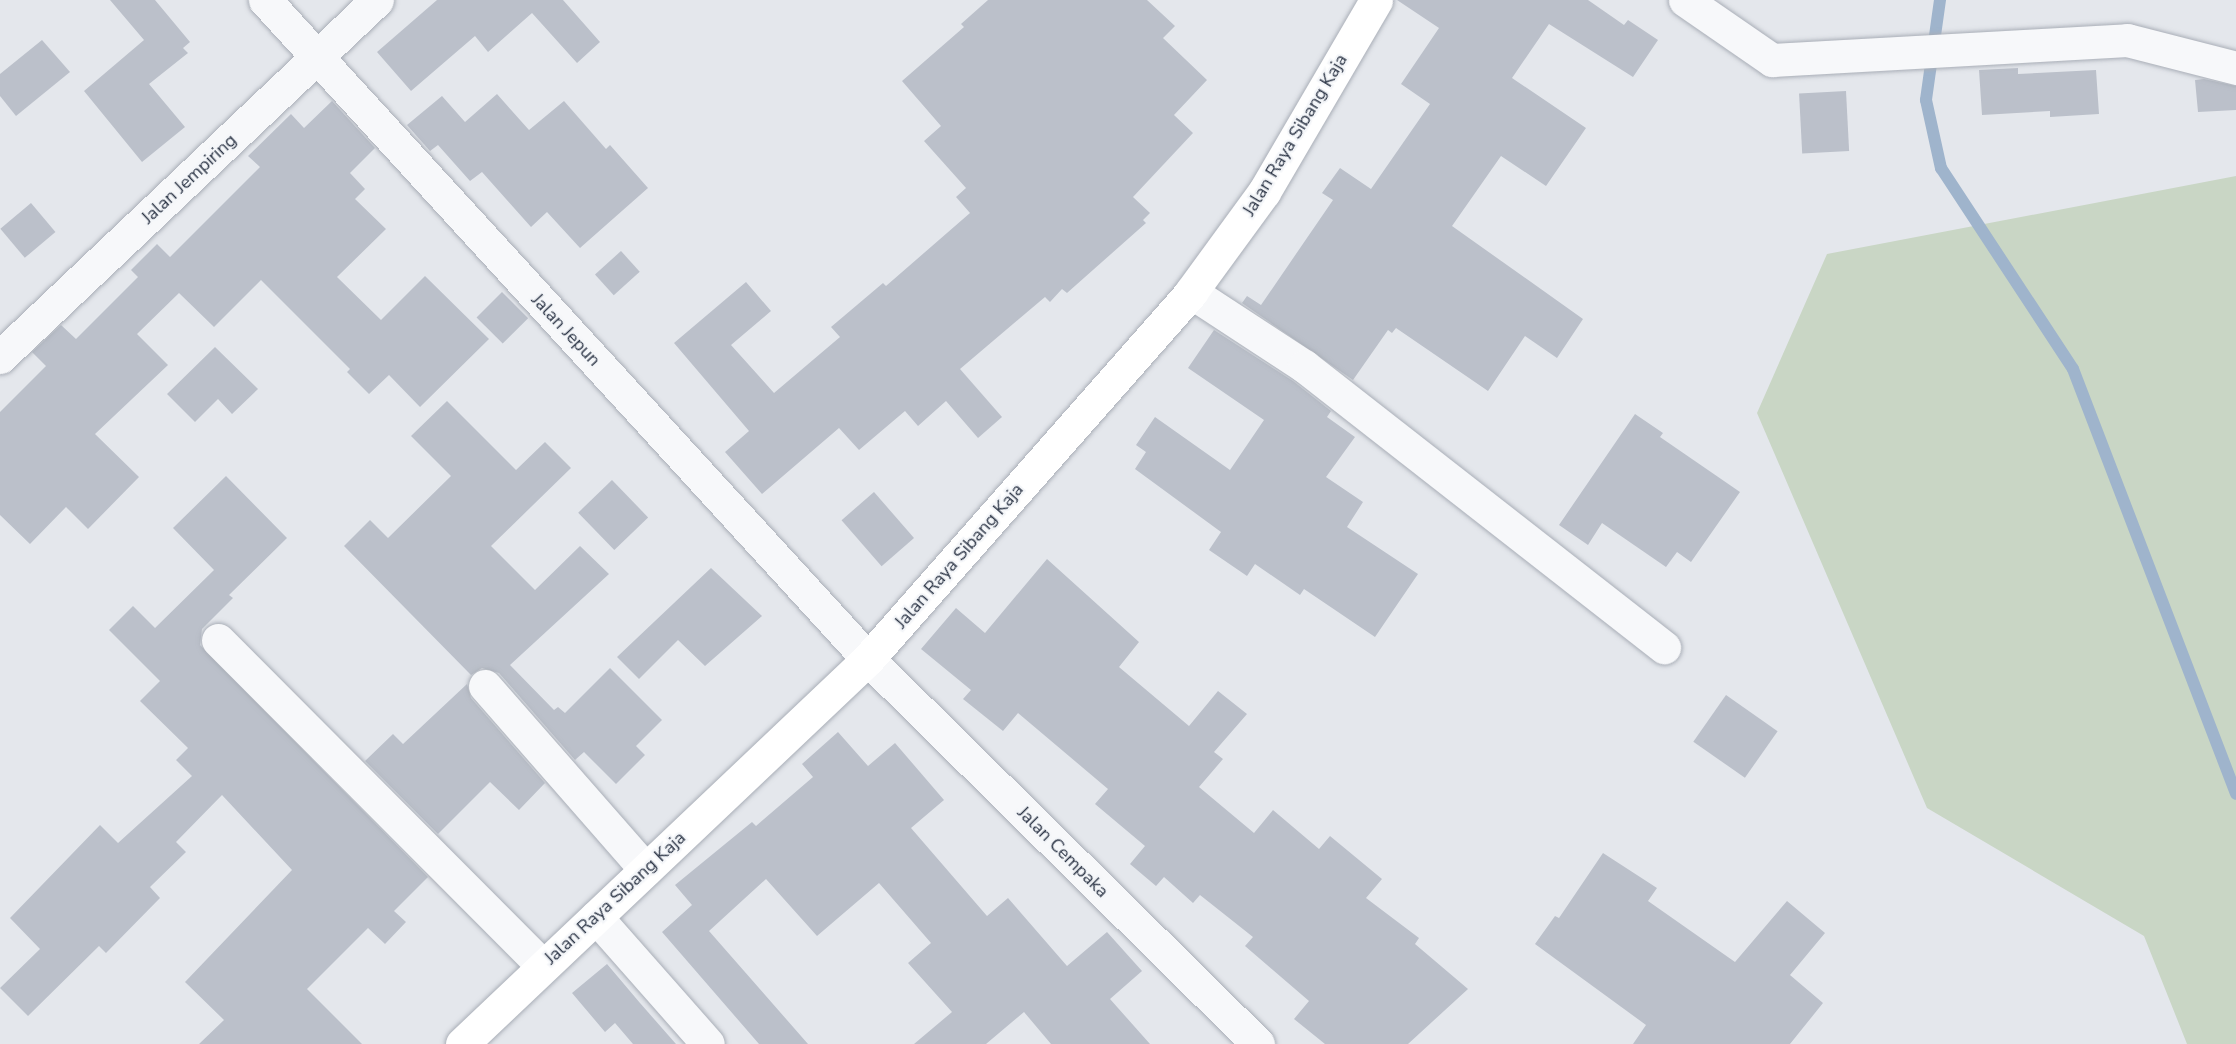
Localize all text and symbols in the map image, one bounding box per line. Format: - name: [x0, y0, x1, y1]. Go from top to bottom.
- street label: Jalan Raya Sibang Kaja: [1238, 50, 1352, 220]
- street label: Jalan Jempiring: [137, 130, 241, 228]
- street label: Jalan Jepun: [527, 289, 605, 371]
- street label: Jalan Raya Sibang Kaja: [890, 479, 1028, 633]
- street label: Jalan Cempaka: [1013, 802, 1113, 902]
- street label: Jalan Raya Sibang Kaja: [540, 827, 690, 969]

